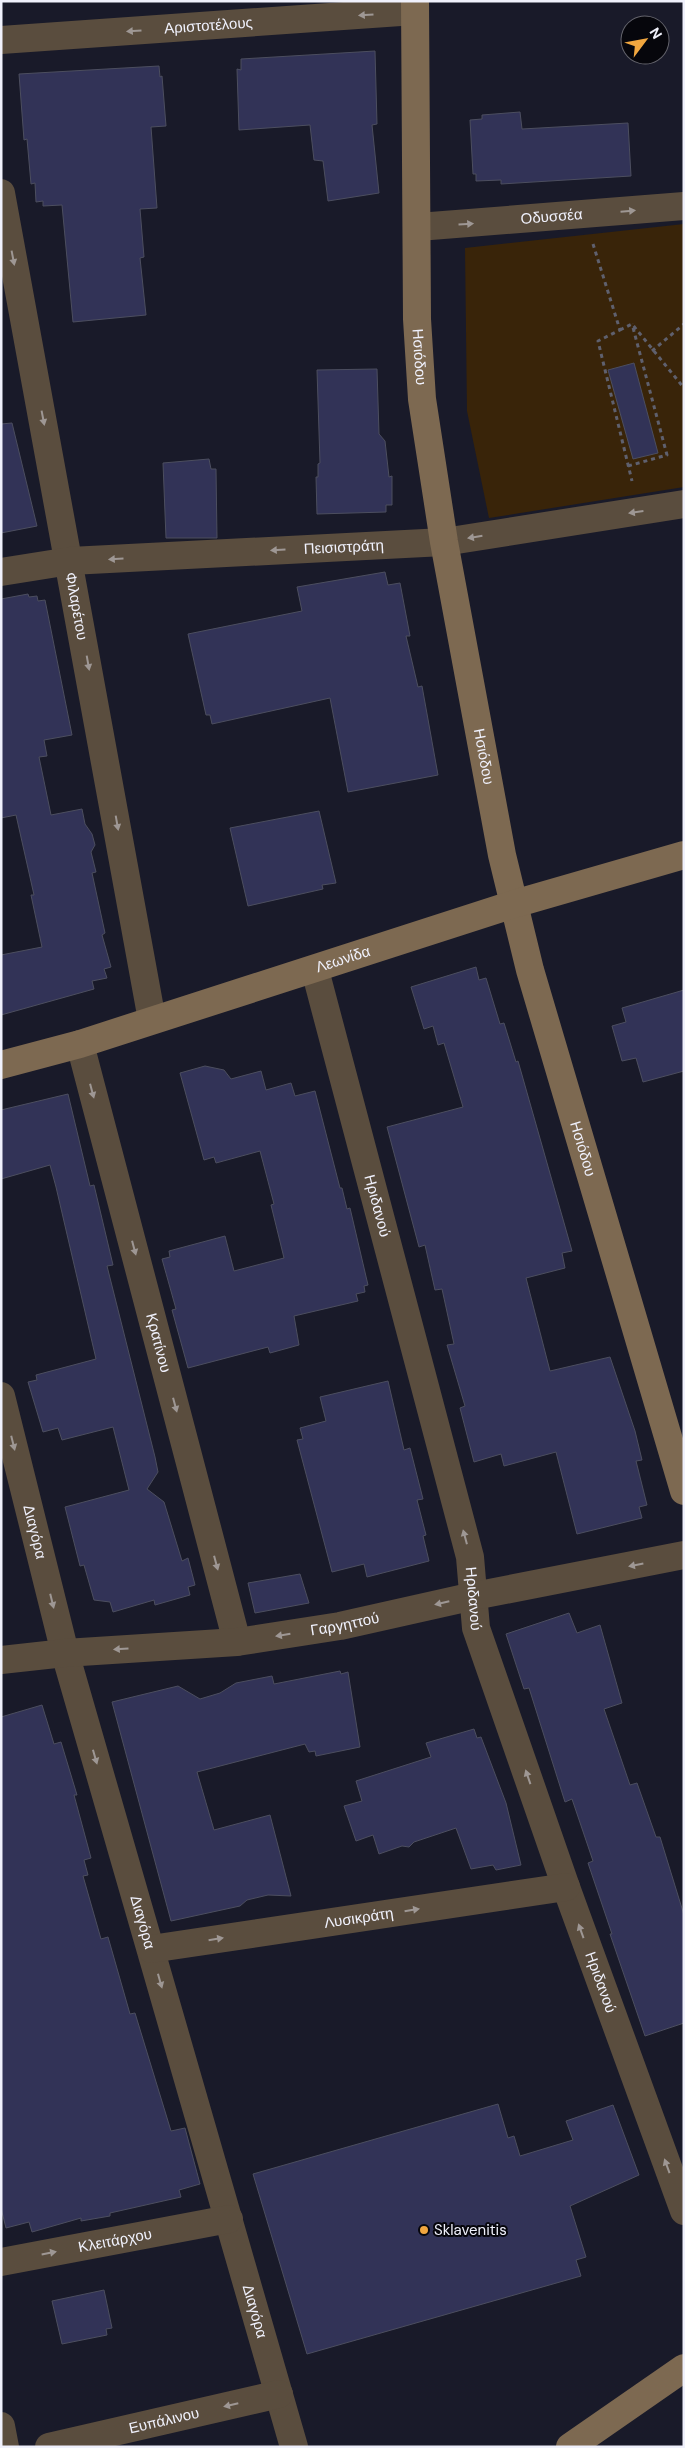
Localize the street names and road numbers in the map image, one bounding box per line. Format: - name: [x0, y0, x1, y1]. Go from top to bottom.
- street label: Αριστοτέλους: [164, 12, 253, 39]
- street label: Οδυσσέα: [520, 204, 584, 229]
- street label: Ησιόδου: [408, 328, 431, 386]
- street label: Πεισιστράτη: [303, 535, 384, 559]
- street label: Φιλαρέτου: [60, 571, 92, 642]
- street label: Ησιόδου: [469, 727, 499, 786]
- street label: Λεωνίδα: [313, 941, 373, 977]
- street label: Ησιόδου: [565, 1119, 600, 1179]
- street label: Ηριδανού: [359, 1173, 395, 1239]
- street label: Κρατίνου: [141, 1311, 176, 1375]
- street label: Διαγόρα: [18, 1503, 51, 1561]
- street label: Ηριδανού: [461, 1566, 486, 1631]
- street label: Γαργηττού: [309, 1608, 381, 1640]
- street label: Διαγόρα: [125, 1893, 160, 1952]
- street label: Λυσικράτη: [323, 1903, 395, 1933]
- street label: Ηριδανού: [580, 1949, 621, 2016]
- street label: Κλειτάρχου: [77, 2224, 153, 2257]
- street label: Διαγόρα: [238, 2282, 272, 2341]
- street label: Ευπάλινου: [127, 2403, 201, 2438]

